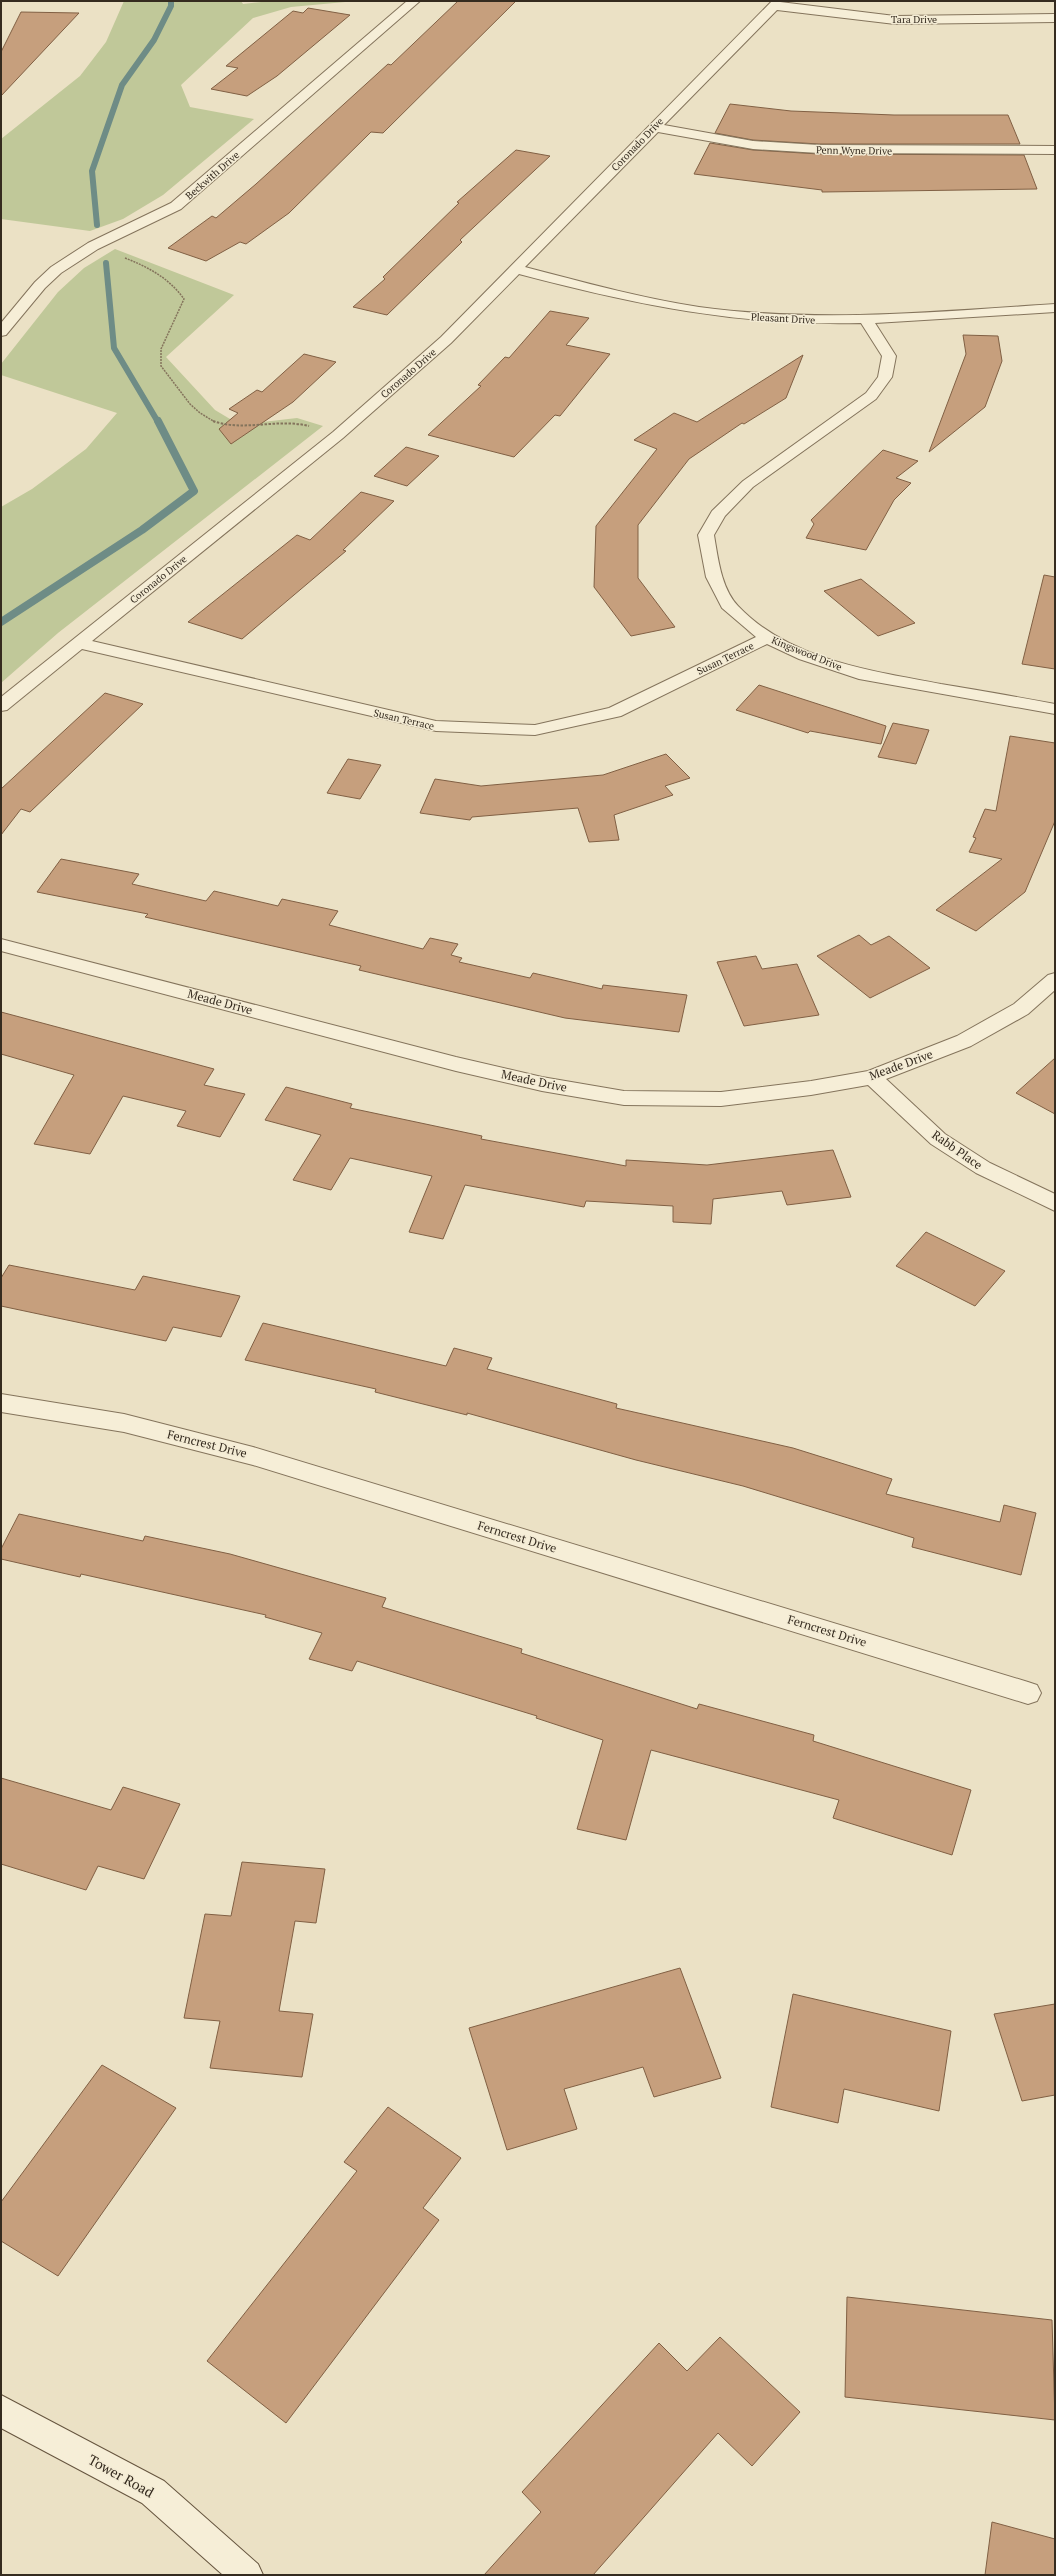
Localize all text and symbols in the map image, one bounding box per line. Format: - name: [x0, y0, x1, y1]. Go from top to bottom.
- street label: Tara Drive: [891, 13, 937, 26]
- street label: Coronado Drive: [609, 115, 666, 174]
- street label: Penn Wyne Drive: [816, 143, 892, 158]
- street label: Beckwith Drive: [183, 148, 242, 202]
- street label: Pleasant Drive: [750, 310, 815, 327]
- street label: Coronado Drive: [378, 346, 439, 401]
- street label: Coronado Drive: [127, 552, 189, 606]
- street label: Kingswood Drive: [770, 633, 844, 674]
- street label: Susan Terrace: [695, 639, 756, 678]
- street label: Susan Terrace: [372, 706, 435, 733]
- street label: Meade Drive: [186, 986, 254, 1017]
- street label: Meade Drive: [867, 1046, 935, 1083]
- street label: Meade Drive: [500, 1066, 568, 1095]
- street label: Rabb Place: [929, 1127, 985, 1172]
- street label: Ferncrest Drive: [166, 1426, 249, 1461]
- street label: Ferncrest Drive: [476, 1517, 558, 1556]
- street label: Ferncrest Drive: [786, 1611, 868, 1650]
- street label: Tower Road: [85, 2450, 158, 2502]

